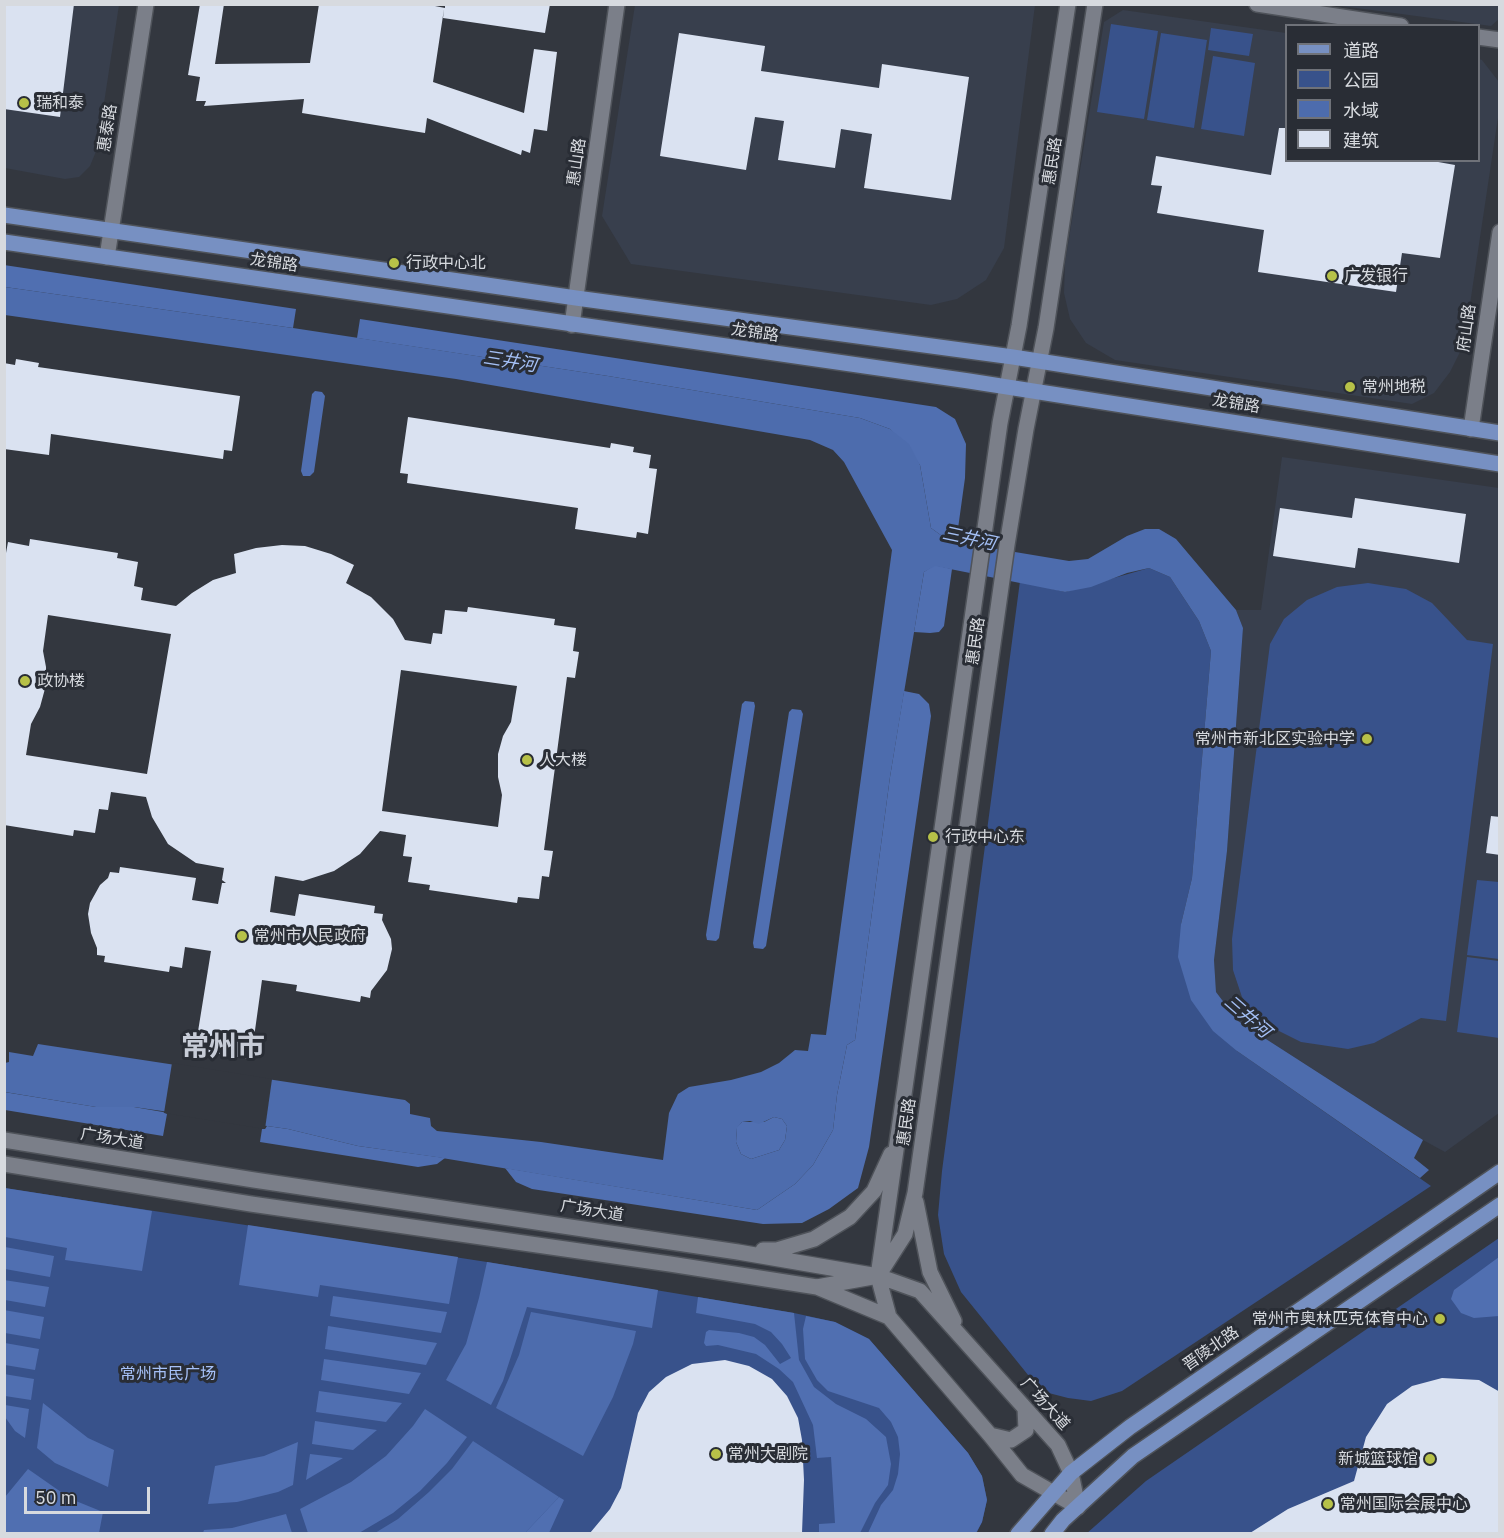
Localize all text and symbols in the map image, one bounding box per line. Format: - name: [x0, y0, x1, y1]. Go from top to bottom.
- legend: [1285, 24, 1480, 162]
- text: 道路: [1343, 39, 1379, 62]
- text: 公园: [1343, 69, 1379, 92]
- place label: 瑞和泰: [36, 93, 84, 113]
- marker: 瑞和泰: [17, 96, 31, 110]
- text: 水域: [1343, 99, 1379, 122]
- street label: 惠泰路: [95, 103, 121, 153]
- text: 建筑: [1343, 129, 1379, 152]
- street label: 惠民路: [1040, 136, 1066, 186]
- street label: 惠山路: [564, 137, 590, 187]
- street label: 龙锦路: [249, 250, 299, 276]
- place label: 行政中心北: [406, 253, 486, 273]
- marker: 行政中心北: [387, 256, 401, 270]
- place label: 广发银行: [1344, 266, 1408, 286]
- marker: 广发银行: [1325, 269, 1339, 283]
- street label: 府山路: [1454, 303, 1480, 353]
- street label: 龙锦路: [730, 320, 780, 346]
- water label: 三井河: [482, 347, 538, 377]
- place label: 常州地税: [1362, 377, 1426, 397]
- marker: 常州地税: [1343, 380, 1357, 394]
- street label: 龙锦路: [1211, 391, 1261, 417]
- water label: 三井河: [940, 523, 998, 555]
- street label: 惠民路: [963, 616, 989, 666]
- place label: 政协楼: [37, 671, 85, 691]
- marker: 政协楼: [18, 674, 32, 688]
- place label: 常州市新北区实验中学: [1195, 729, 1355, 749]
- marker: 常州市新北区实验中学: [1360, 732, 1374, 746]
- place label: 人大楼: [539, 750, 587, 770]
- marker: 人大楼: [520, 753, 534, 767]
- place label: 行政中心东: [945, 827, 1025, 847]
- marker: 行政中心东: [926, 830, 940, 844]
- place label: 常州市人民政府: [254, 926, 366, 946]
- marker: 常州市人民政府: [235, 929, 249, 943]
- water label: 三井河: [1220, 991, 1274, 1043]
- district label: 常州市: [181, 1031, 265, 1065]
- street label: 惠民路: [894, 1097, 920, 1147]
- street label: 广场大道: [79, 1125, 145, 1153]
- street label: 广场大道: [559, 1197, 625, 1225]
- place label: 常州市奥林匹克体育中心: [1252, 1309, 1428, 1329]
- marker: 常州市奥林匹克体育中心: [1433, 1312, 1447, 1326]
- street label: 晋陵北路: [1179, 1323, 1243, 1375]
- park label: 常州市民广场: [120, 1364, 216, 1384]
- street label: 广场大道: [1016, 1374, 1074, 1434]
- place label: 常州大剧院: [728, 1444, 808, 1464]
- marker: 常州大剧院: [709, 1447, 723, 1461]
- place label: 新城篮球馆: [1338, 1449, 1418, 1469]
- marker: 新城篮球馆: [1423, 1452, 1437, 1466]
- scale bar: [27, 1475, 153, 1513]
- text: 50 m: [35, 1486, 77, 1509]
- place label: 常州国际会展中心: [1340, 1494, 1468, 1514]
- marker: 常州国际会展中心: [1321, 1497, 1335, 1511]

